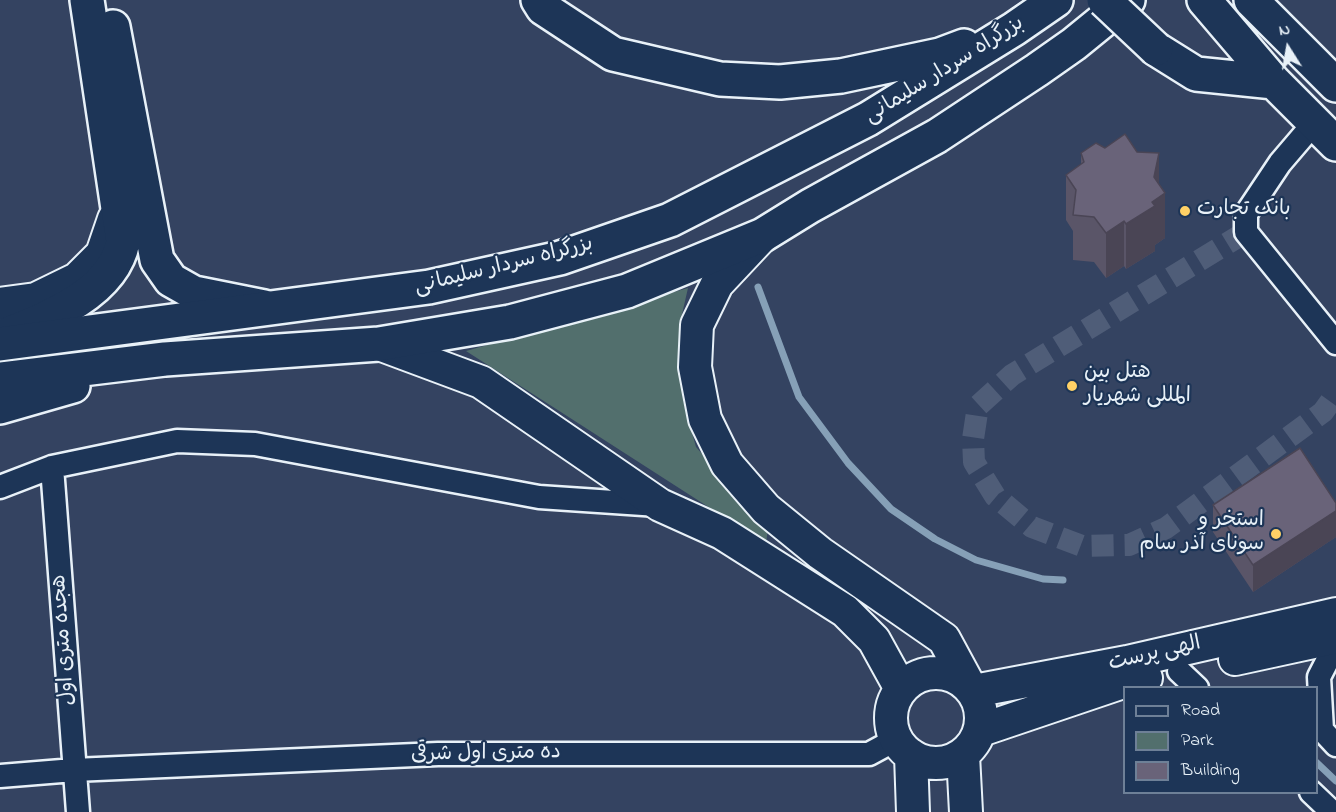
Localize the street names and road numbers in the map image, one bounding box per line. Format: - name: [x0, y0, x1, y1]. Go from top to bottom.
- street label: بزرگراه سردار سلیمانی: [861, 12, 1029, 130]
- street label: بزرگراه سردار سلیمانی: [412, 233, 596, 301]
- street label: هجده متری اول: [48, 574, 82, 706]
- street label: الهی پرست: [1106, 632, 1204, 678]
- street label: ده متری اول شرقی: [411, 741, 561, 769]

